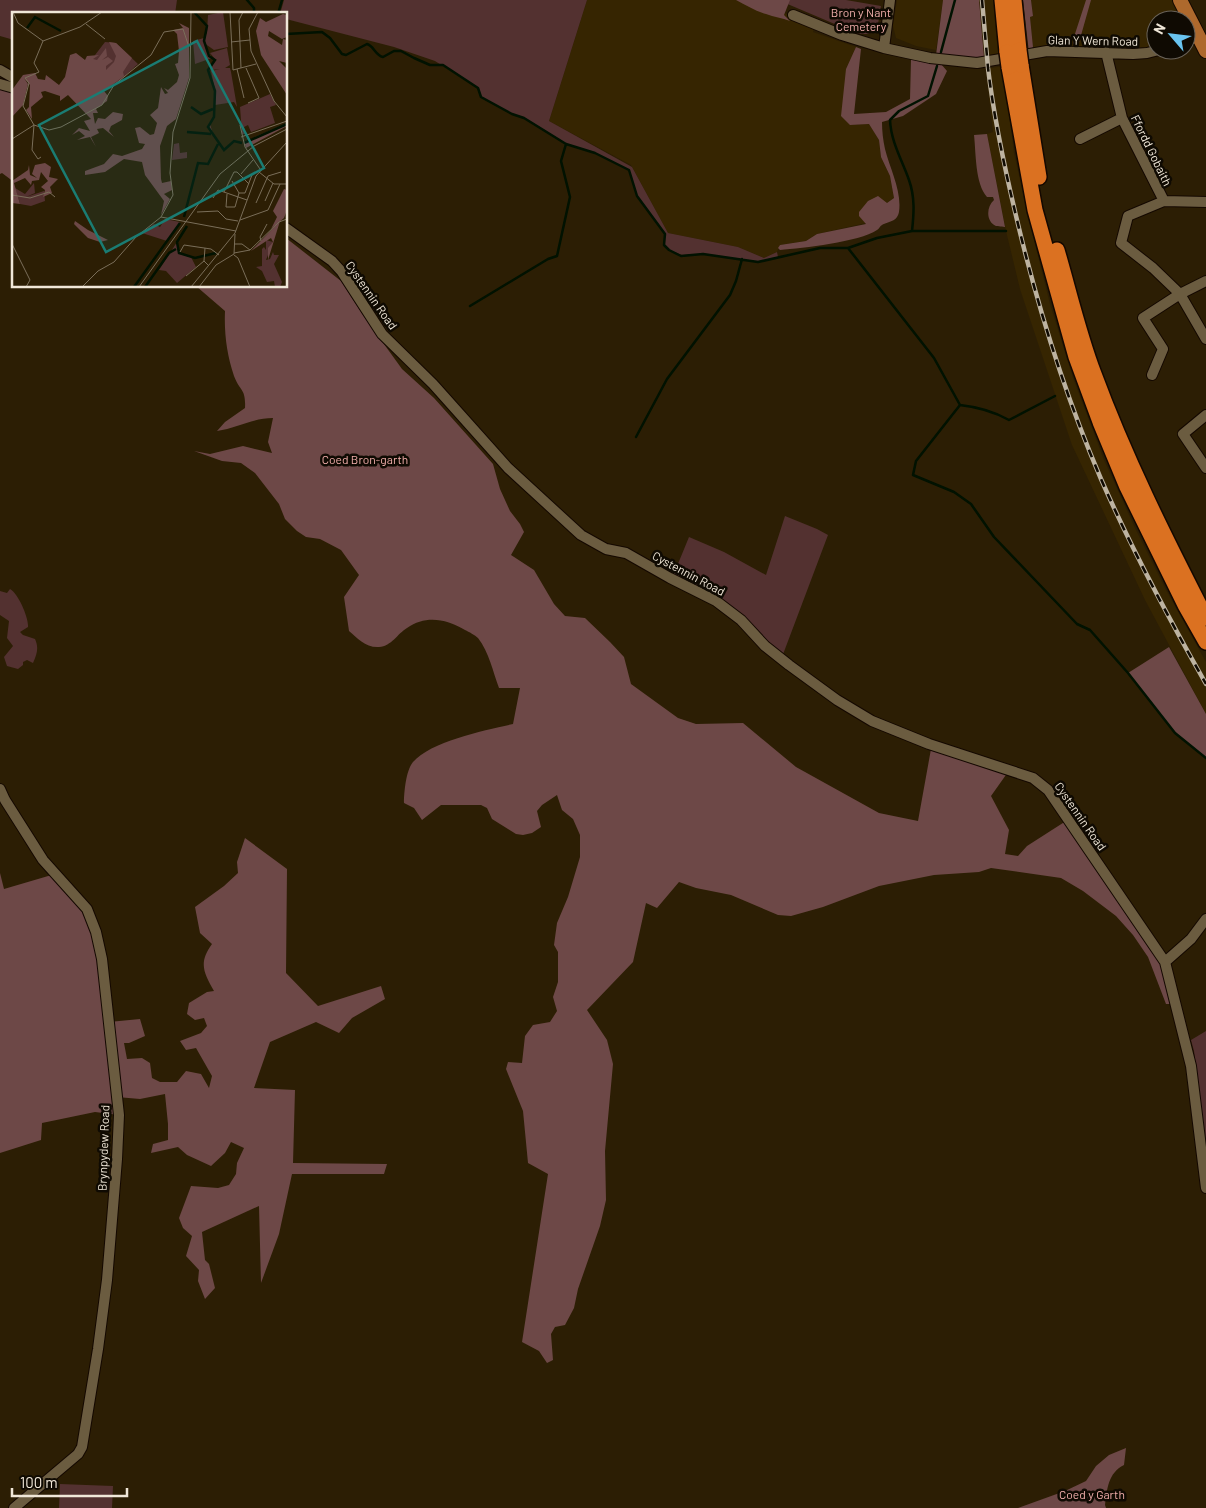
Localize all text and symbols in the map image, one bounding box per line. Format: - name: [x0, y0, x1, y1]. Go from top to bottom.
- park label: Bron y Nant Cemetery: [831, 5, 891, 33]
- north arrow: [1146, 10, 1196, 60]
- inset map: [12, 12, 288, 288]
- text: N: [1149, 21, 1169, 37]
- street label: Glan Y Wern Road: [1048, 32, 1138, 48]
- street label: Ffordd Gobaith: [1129, 112, 1175, 188]
- street label: Cystennin Road: [343, 258, 401, 332]
- park label: Coed Bron-garth: [322, 452, 408, 466]
- street label: Cystennin Road: [650, 548, 728, 598]
- street label: Cystennin Road: [1052, 779, 1110, 853]
- street label: Brynpydew Road: [94, 1105, 112, 1191]
- scale bar: [12, 1466, 128, 1498]
- text: 100 m: [20, 1473, 58, 1491]
- park label: Coed y Garth: [1059, 1487, 1125, 1501]

